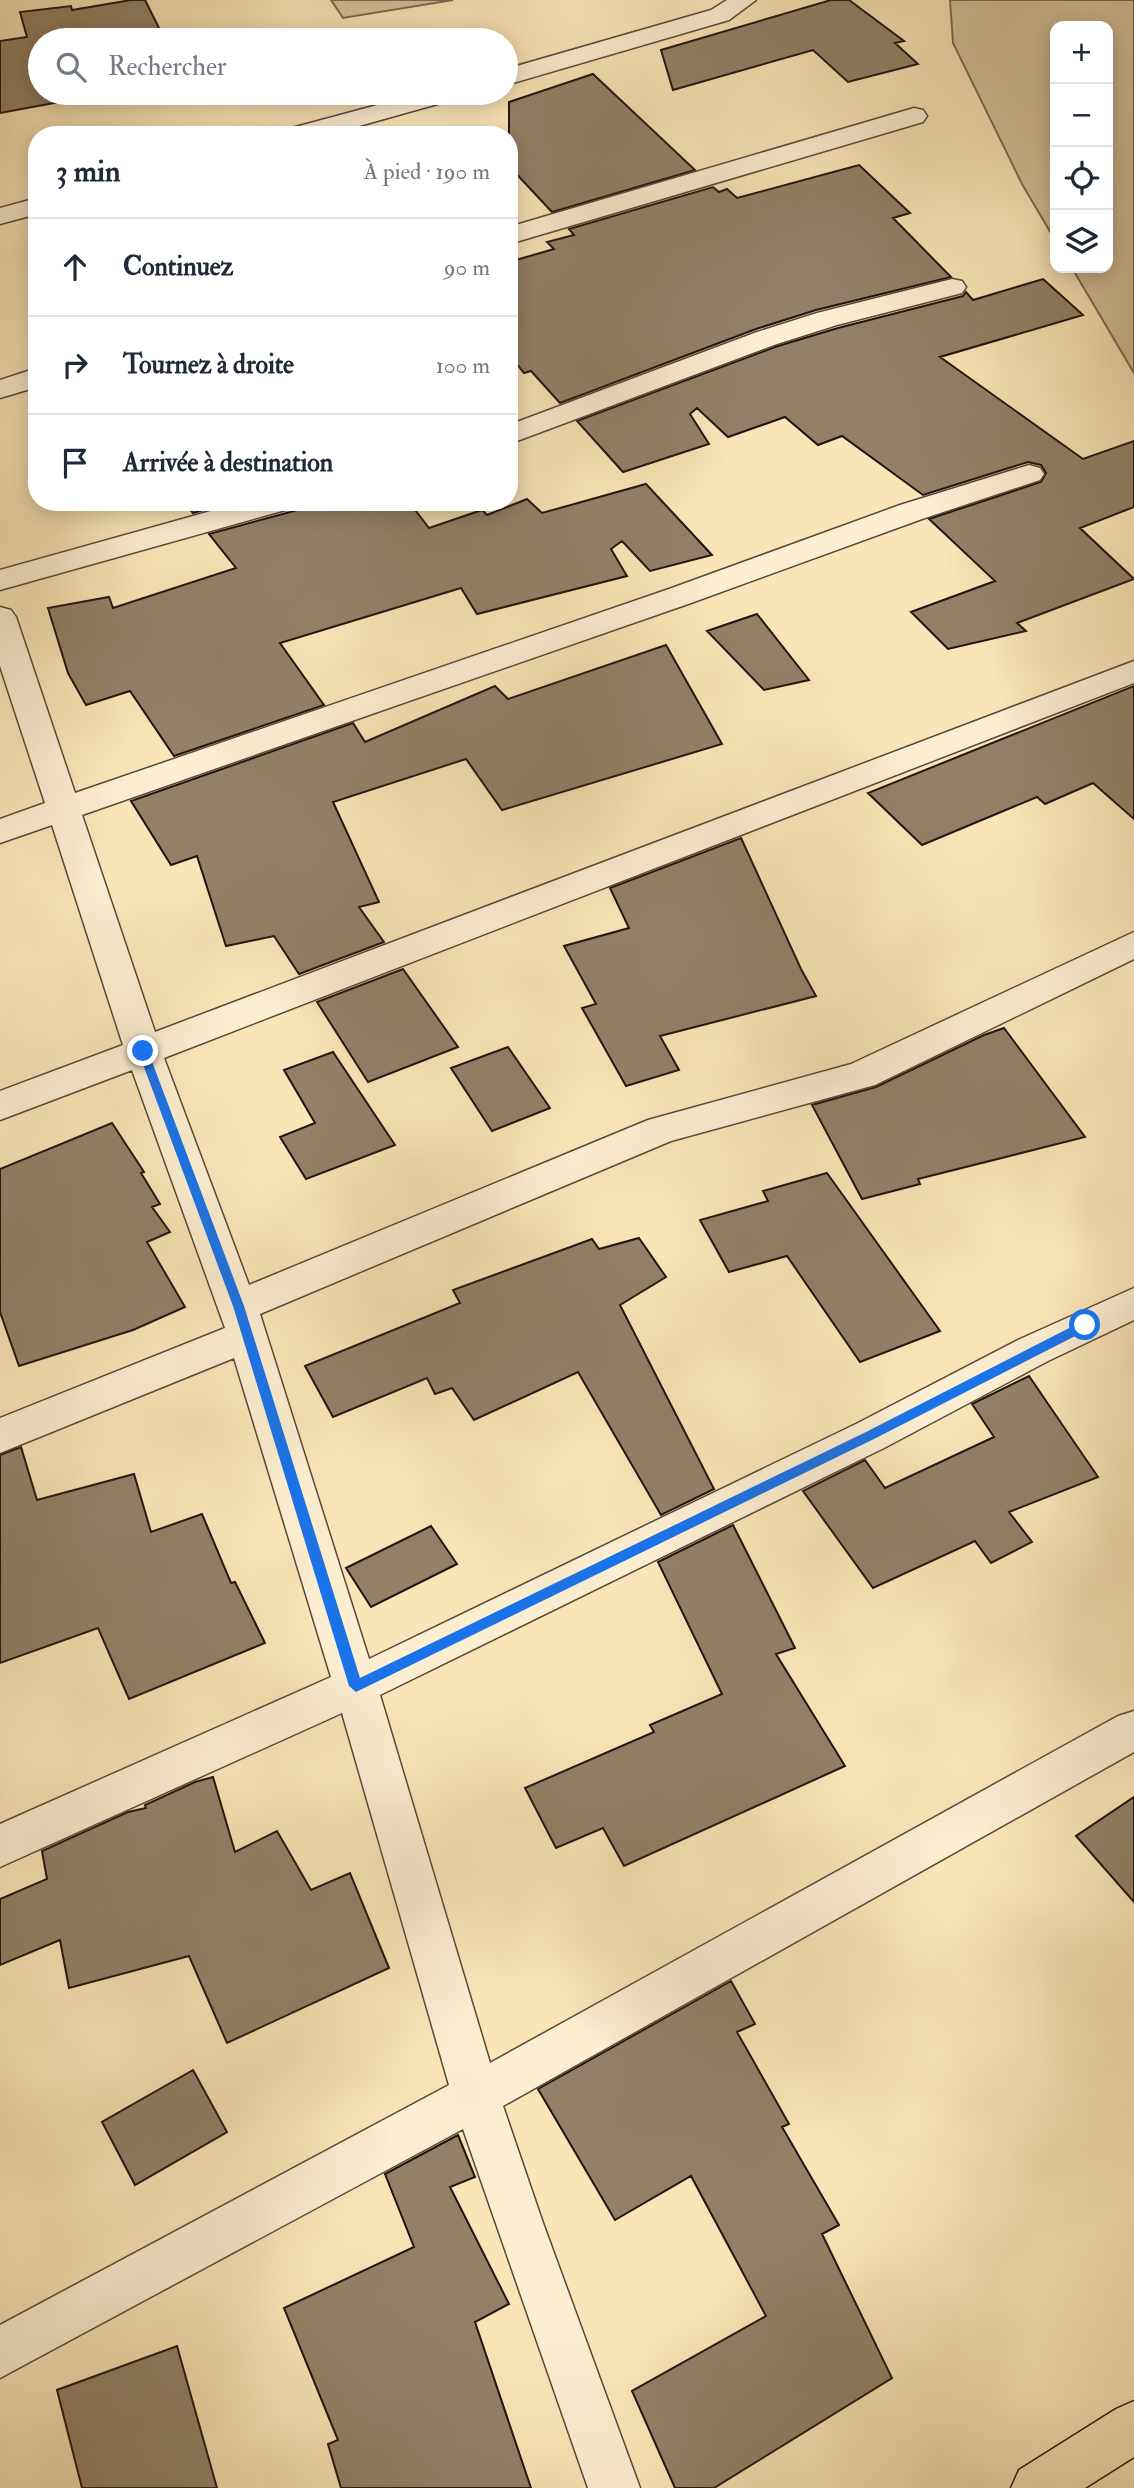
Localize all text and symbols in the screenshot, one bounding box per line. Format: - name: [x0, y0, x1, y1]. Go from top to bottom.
- map controls: [1050, 21, 1113, 273]
- button: +: [1050, 21, 1113, 84]
- search box: [28, 28, 518, 105]
- icon: search: [52, 48, 90, 86]
- text: Rechercher: [108, 51, 227, 83]
- button: −: [1050, 84, 1113, 147]
- button: locate: [1050, 147, 1113, 210]
- text: 3 min: [56, 153, 121, 190]
- text: À pied · 190 m: [364, 157, 490, 186]
- button: layers: [1050, 210, 1113, 273]
- icon: ahead: [56, 248, 94, 286]
- text: Continuez: [123, 251, 233, 283]
- text: 90 m: [444, 253, 490, 282]
- icon: right: [56, 346, 94, 384]
- text: Tournez à droite: [123, 349, 294, 381]
- text: 100 m: [436, 351, 490, 380]
- icon: arrive: [56, 444, 94, 482]
- text: Arrivée à destination: [123, 447, 333, 479]
- route end: [127, 1035, 158, 1066]
- route start: [1069, 1309, 1100, 1340]

